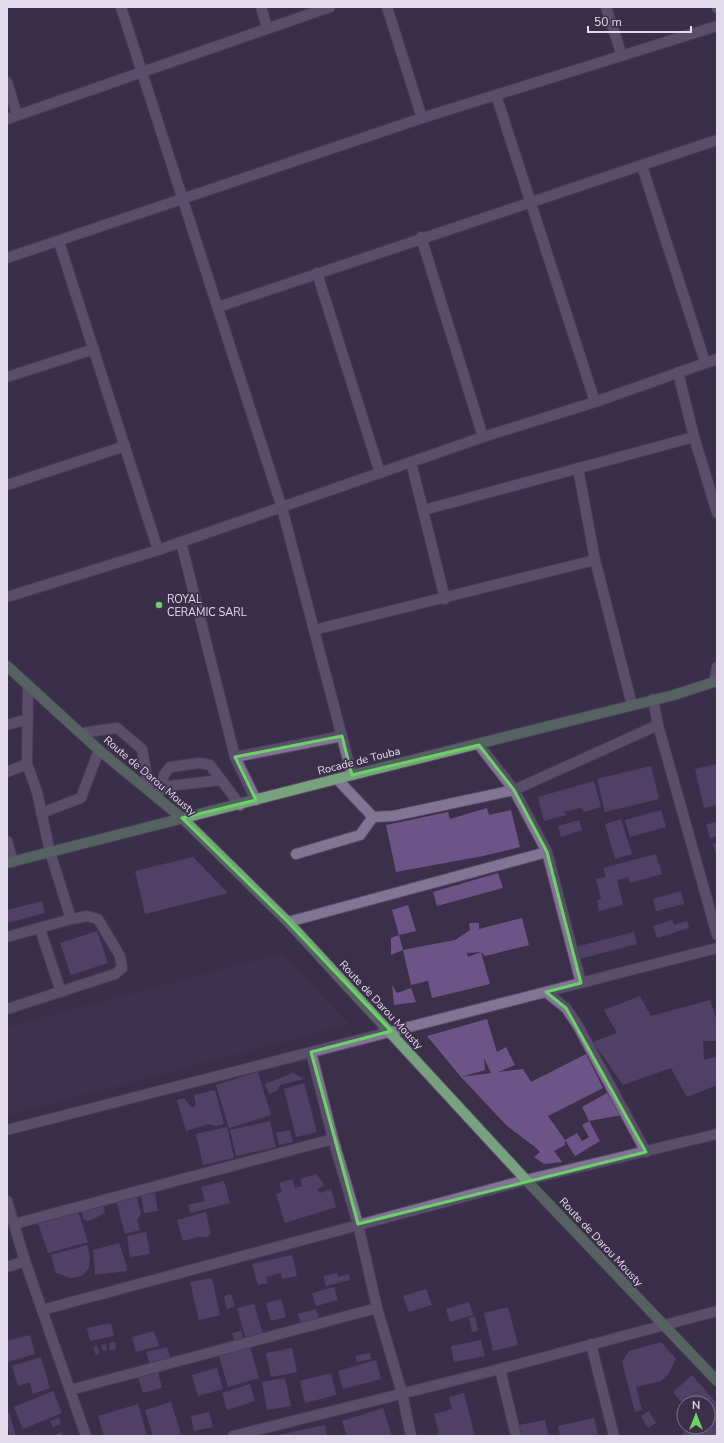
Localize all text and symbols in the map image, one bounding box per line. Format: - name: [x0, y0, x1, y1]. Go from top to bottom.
- scale bar: [588, 8, 691, 34]
- text: 50 m: [594, 14, 622, 30]
- place label: ROYAL CERAMIC SARL: [167, 592, 247, 620]
- marker: ROYAL CERAMIC SARL: [154, 600, 164, 610]
- street label: Route de Darou Mousty: [101, 733, 200, 819]
- street label: Rocade de Touba: [316, 743, 402, 779]
- street label: Route de Darou Mousty: [336, 957, 426, 1053]
- street label: Route de Darou Mousty: [556, 1194, 646, 1290]
- north arrow: [676, 1395, 716, 1435]
- text: N: [692, 1398, 700, 1413]

